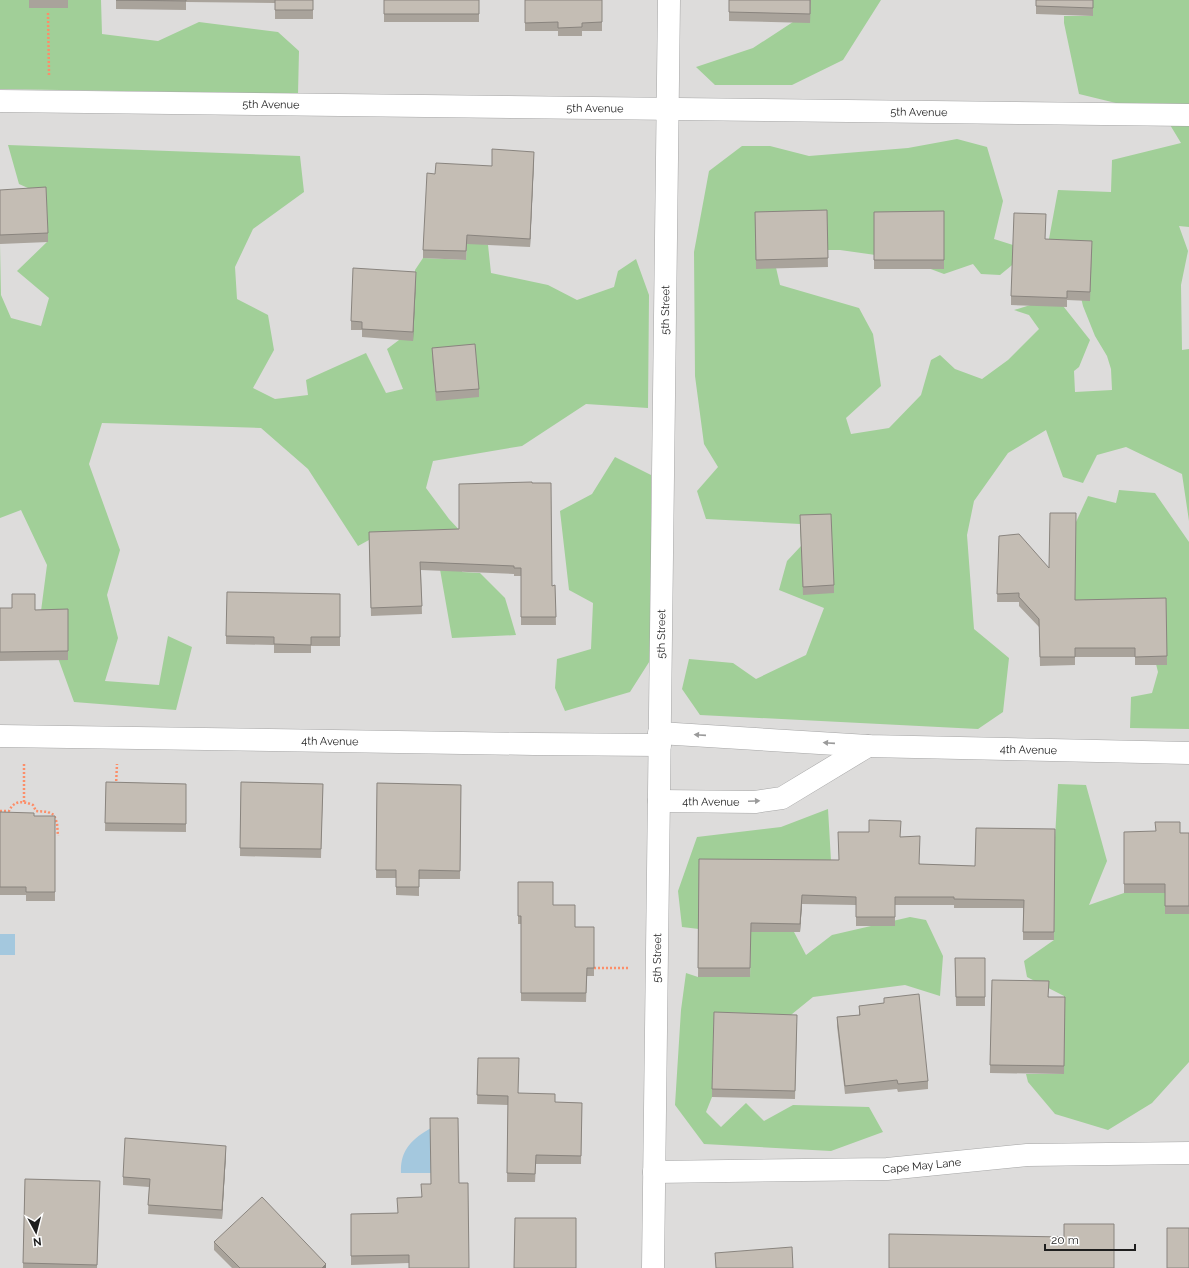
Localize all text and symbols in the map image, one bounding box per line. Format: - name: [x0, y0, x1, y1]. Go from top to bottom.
- street label: 5th Avenue: [242, 97, 300, 111]
- street label: 5th Avenue: [566, 101, 624, 115]
- street label: 5th Avenue: [890, 105, 948, 119]
- street label: 5th Street: [658, 285, 672, 335]
- street label: 5th Street: [654, 609, 668, 659]
- one-way arrow: [694, 732, 706, 739]
- street label: 4th Avenue: [301, 734, 359, 748]
- one-way arrow: [823, 740, 835, 747]
- street label: 4th Avenue: [1000, 742, 1058, 757]
- street label: 4th Avenue: [682, 795, 740, 808]
- one-way arrow: [748, 798, 760, 805]
- street label: 5th Street: [650, 933, 664, 983]
- street label: Cape May Lane: [882, 1155, 962, 1176]
- north arrow: [16, 1212, 56, 1252]
- scale bar: [1045, 1226, 1135, 1252]
- text: 20 m: [1051, 1233, 1079, 1247]
- text: N: [32, 1234, 42, 1248]

